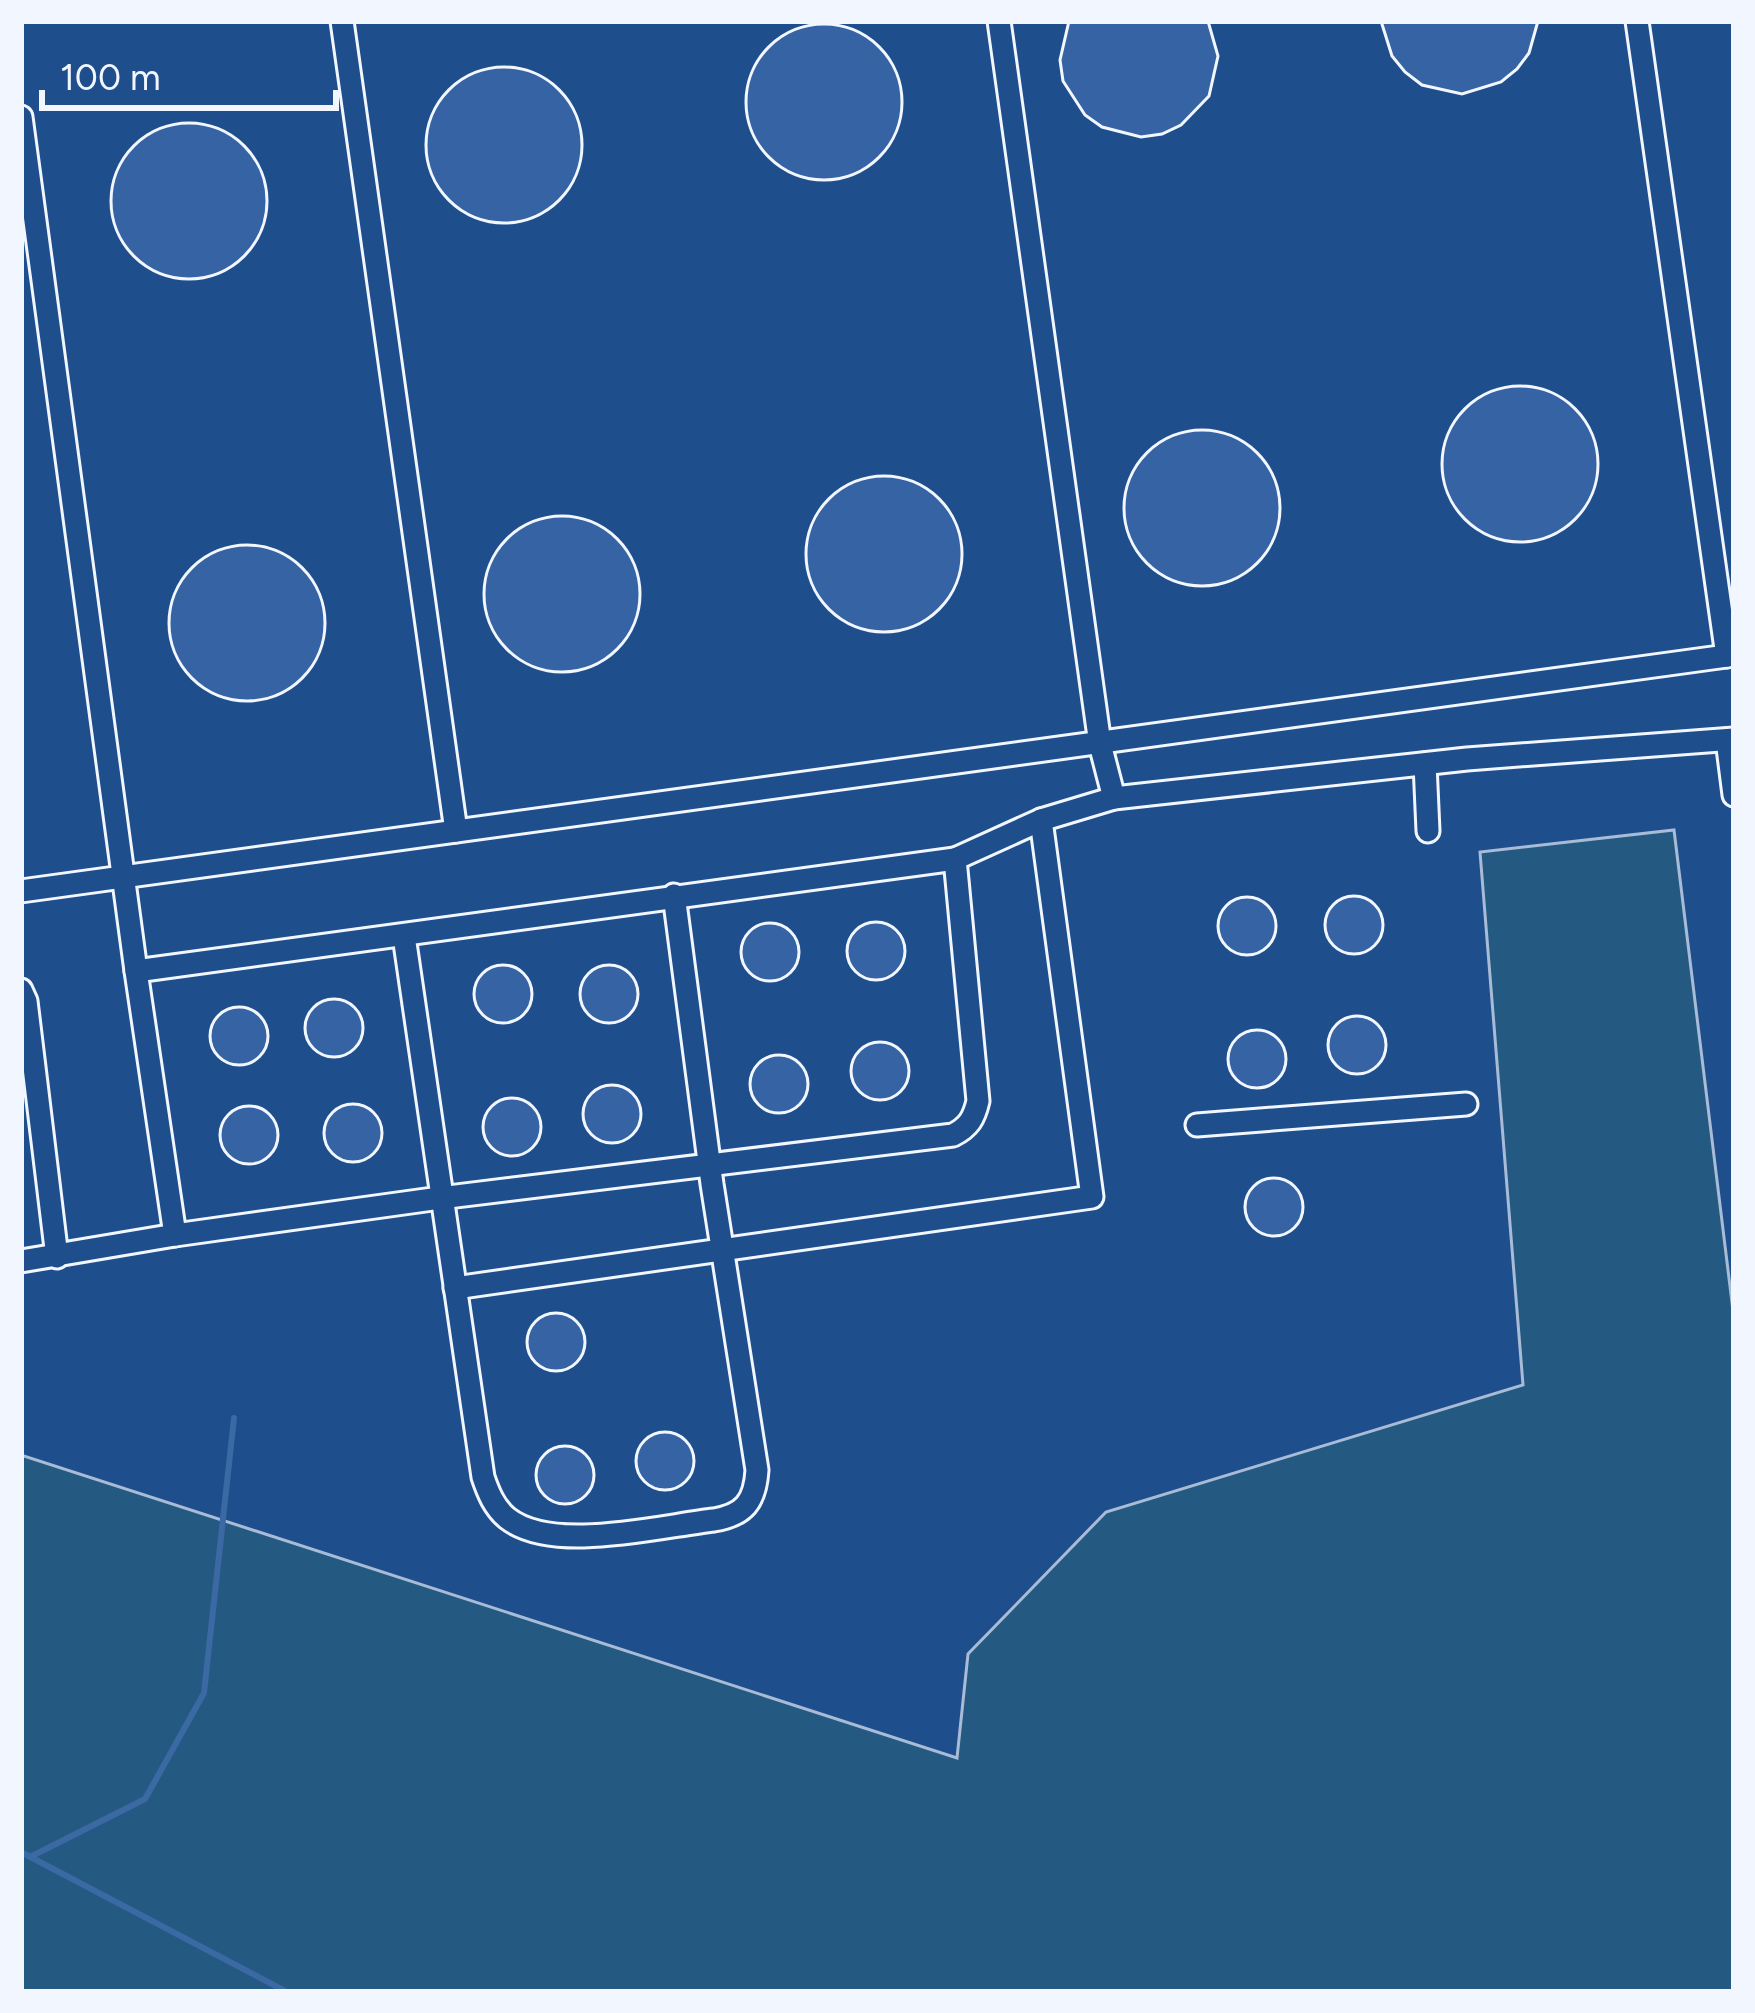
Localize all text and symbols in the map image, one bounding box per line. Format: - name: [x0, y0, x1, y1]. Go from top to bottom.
- scale bar: [42, 36, 336, 110]
- text: 100 m: [60, 56, 161, 99]

